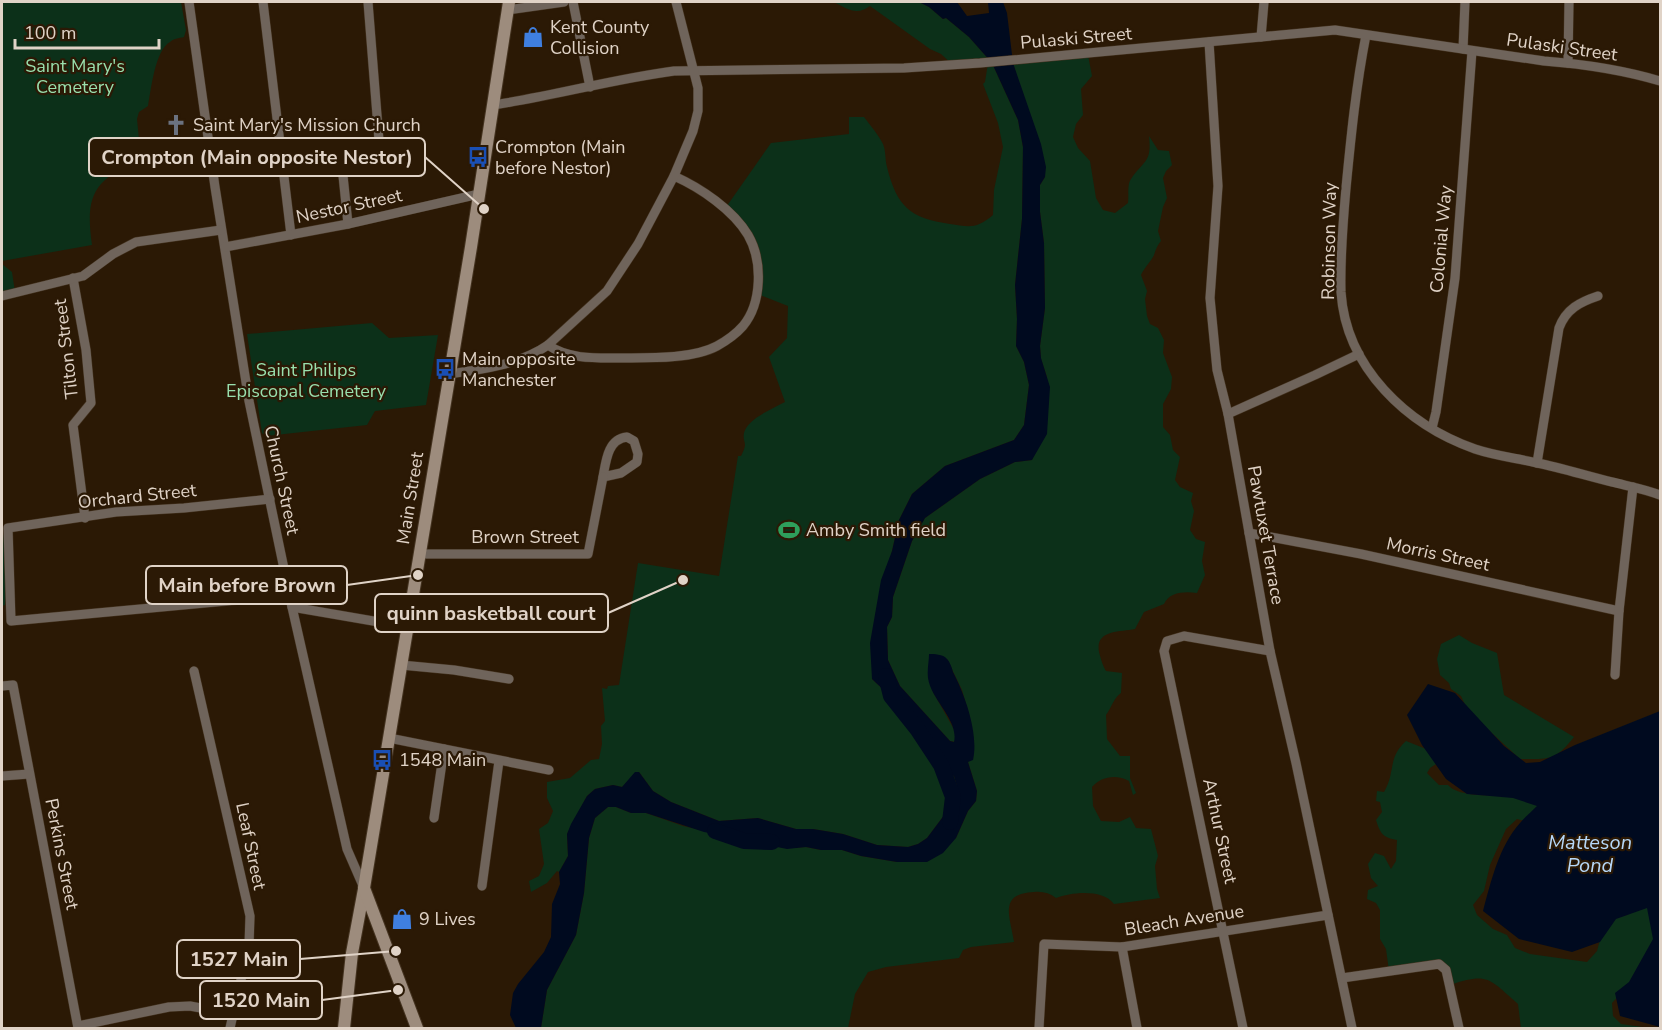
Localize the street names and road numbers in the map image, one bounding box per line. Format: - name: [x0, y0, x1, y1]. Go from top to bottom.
- street label: Pulaski Street: [1019, 21, 1133, 55]
- street label: Pulaski Street: [1505, 27, 1620, 67]
- street label: Robinson Way: [1316, 181, 1342, 300]
- street label: Nestor Street: [294, 183, 405, 229]
- street label: Colonial Way: [1424, 183, 1458, 294]
- street label: Tilton Street: [48, 297, 84, 400]
- street label: Church Street: [259, 423, 305, 537]
- street label: Main Street: [391, 449, 429, 546]
- street label: Pawtuxet Terrace: [1242, 464, 1290, 606]
- street label: Orchard Street: [77, 478, 198, 514]
- street label: Brown Street: [471, 525, 579, 549]
- street label: Morris Street: [1384, 531, 1492, 577]
- street label: Arthur Street: [1197, 776, 1243, 886]
- street label: Perkins Street: [39, 796, 85, 912]
- street label: Leaf Street: [230, 800, 272, 892]
- street label: Bleach Avenue: [1122, 899, 1246, 941]

